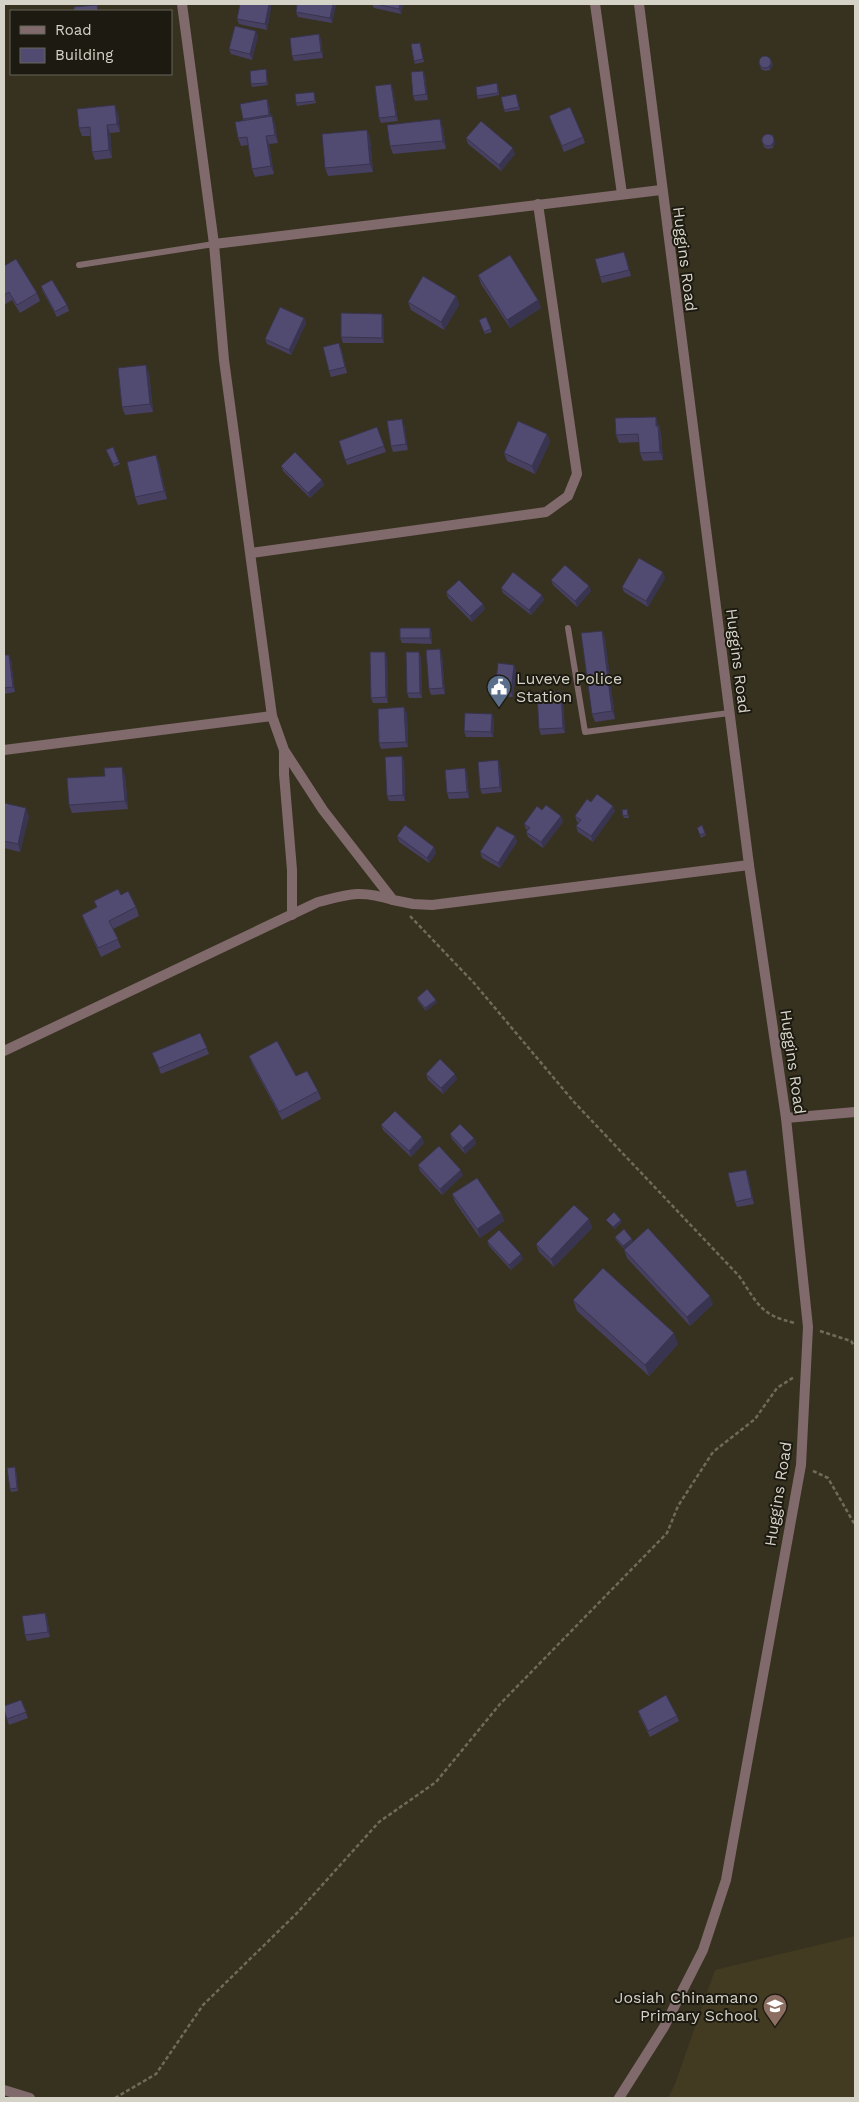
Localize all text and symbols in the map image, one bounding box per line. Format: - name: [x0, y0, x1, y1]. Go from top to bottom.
- legend: [10, 10, 172, 75]
- text: Road: [55, 21, 92, 39]
- text: Building: [55, 46, 113, 64]
- street label: Huggins Road: [669, 205, 701, 313]
- street label: Huggins Road: [722, 607, 754, 715]
- place label: Luveve Police Station: [516, 669, 622, 706]
- public building icon: Luveve Police Station: [486, 674, 512, 708]
- street label: Huggins Road: [776, 1008, 810, 1116]
- street label: Huggins Road: [760, 1440, 796, 1548]
- place label: Josiah Chinamano Primary School: [614, 1988, 758, 2025]
- school or university icon: Josiah Chinamano Primary School: [762, 1993, 788, 2027]

